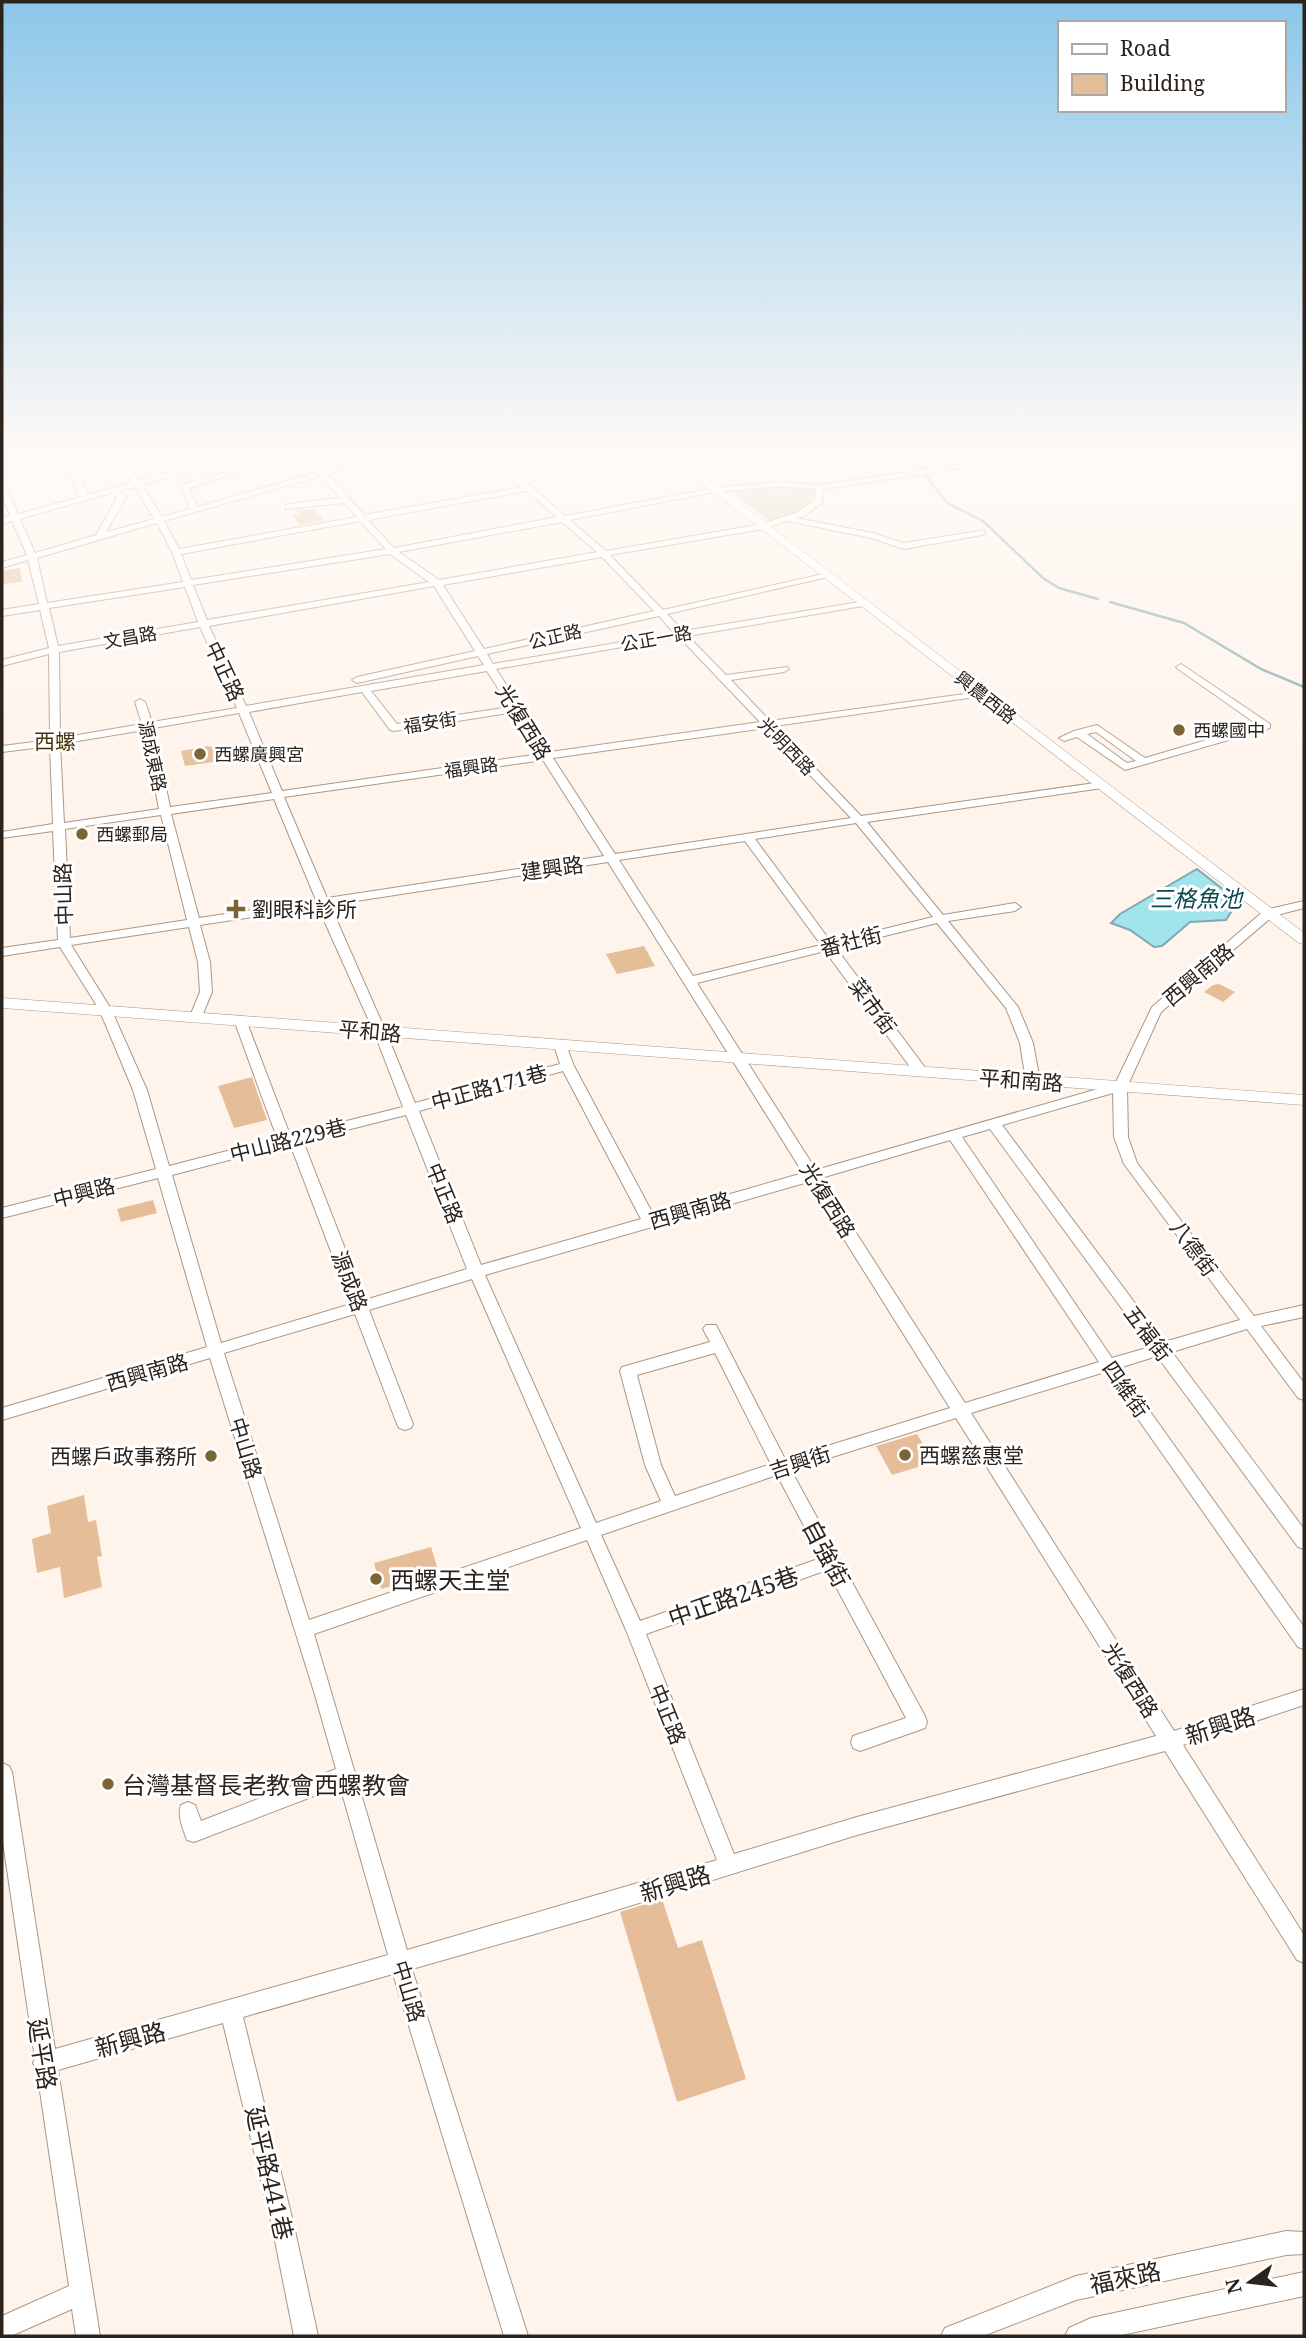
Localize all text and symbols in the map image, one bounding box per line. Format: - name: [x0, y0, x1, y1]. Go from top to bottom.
- legend: [1058, 21, 1285, 112]
- text: Road: [1120, 34, 1171, 62]
- text: Building: [1120, 69, 1205, 97]
- street label: 公正路: [526, 618, 584, 654]
- street label: 文昌路: [101, 620, 159, 654]
- street label: 公正一路: [618, 620, 694, 656]
- street label: 中正路: [199, 637, 251, 705]
- street label: 興農西路: [950, 665, 1022, 729]
- street label: 光復西路: [490, 679, 558, 765]
- street label: 福安街: [401, 706, 459, 738]
- street label: 光明西路: [753, 712, 821, 780]
- street label: 源成東路: [134, 718, 172, 794]
- place label: 西螺國中: [1193, 718, 1265, 742]
- marker: 西螺國中: [1171, 722, 1187, 738]
- district label: 西螺: [34, 727, 76, 755]
- place label: 西螺廣興宮: [214, 742, 304, 766]
- marker: 西螺廣興宮: [192, 746, 208, 762]
- street label: 福興路: [443, 751, 499, 783]
- place label: 西螺郵局: [96, 822, 168, 846]
- marker: 西螺郵局: [74, 826, 90, 842]
- street label: 建興路: [519, 850, 585, 886]
- street label: 中山路: [48, 862, 78, 926]
- water label: 三格魚池: [1150, 882, 1244, 914]
- place label: 劉眼科診所: [252, 895, 357, 923]
- marker: 劉眼科診所: [226, 899, 246, 919]
- street label: 番社街: [817, 920, 885, 962]
- street label: 西興南路: [1157, 936, 1239, 1012]
- street label: 菜市街: [843, 972, 903, 1040]
- street label: 平和路: [337, 1014, 403, 1048]
- street label: 中正路171巷: [428, 1058, 550, 1116]
- street label: 平和南路: [978, 1063, 1064, 1097]
- street label: 中山路229巷: [227, 1112, 349, 1168]
- street label: 光復西路: [794, 1157, 862, 1243]
- street label: 中正路: [420, 1159, 470, 1227]
- street label: 中興路: [50, 1171, 118, 1213]
- street label: 西興南路: [646, 1185, 734, 1235]
- street label: 八德街: [1164, 1214, 1224, 1282]
- street label: 源成路: [326, 1247, 374, 1315]
- street label: 五福街: [1118, 1299, 1178, 1367]
- street label: 西興南路: [103, 1347, 191, 1397]
- street label: 四維街: [1096, 1355, 1156, 1423]
- street label: 中山路: [223, 1414, 269, 1482]
- street label: 吉興街: [766, 1439, 834, 1485]
- place label: 西螺慈惠堂: [919, 1441, 1024, 1469]
- place label: 西螺戶政事務所: [50, 1442, 197, 1470]
- marker: 西螺慈惠堂: [897, 1447, 913, 1463]
- marker: 西螺戶政事務所: [203, 1448, 219, 1464]
- street label: 自強街: [796, 1513, 858, 1593]
- street label: 中正路245巷: [663, 1558, 803, 1634]
- place label: 西螺天主堂: [390, 1563, 510, 1596]
- marker: 西螺天主堂: [368, 1571, 384, 1587]
- street label: 光復西路: [1097, 1637, 1165, 1723]
- street label: 中正路: [643, 1680, 693, 1748]
- street label: 新興路: [1181, 1698, 1259, 1752]
- place label: 台灣基督長老教會西螺教會: [122, 1768, 410, 1801]
- marker: 台灣基督長老教會西螺教會: [100, 1776, 116, 1792]
- street label: 新興路: [636, 1857, 714, 1909]
- street label: 中山路: [386, 1957, 432, 2025]
- street label: 新興路: [91, 2014, 169, 2064]
- street label: 延平路: [21, 2016, 65, 2092]
- street label: 延平路441巷: [239, 2103, 301, 2243]
- north arrow: [1215, 2247, 1285, 2317]
- street label: 福來路: [1086, 2253, 1164, 2301]
- text: N: [1219, 2276, 1248, 2297]

